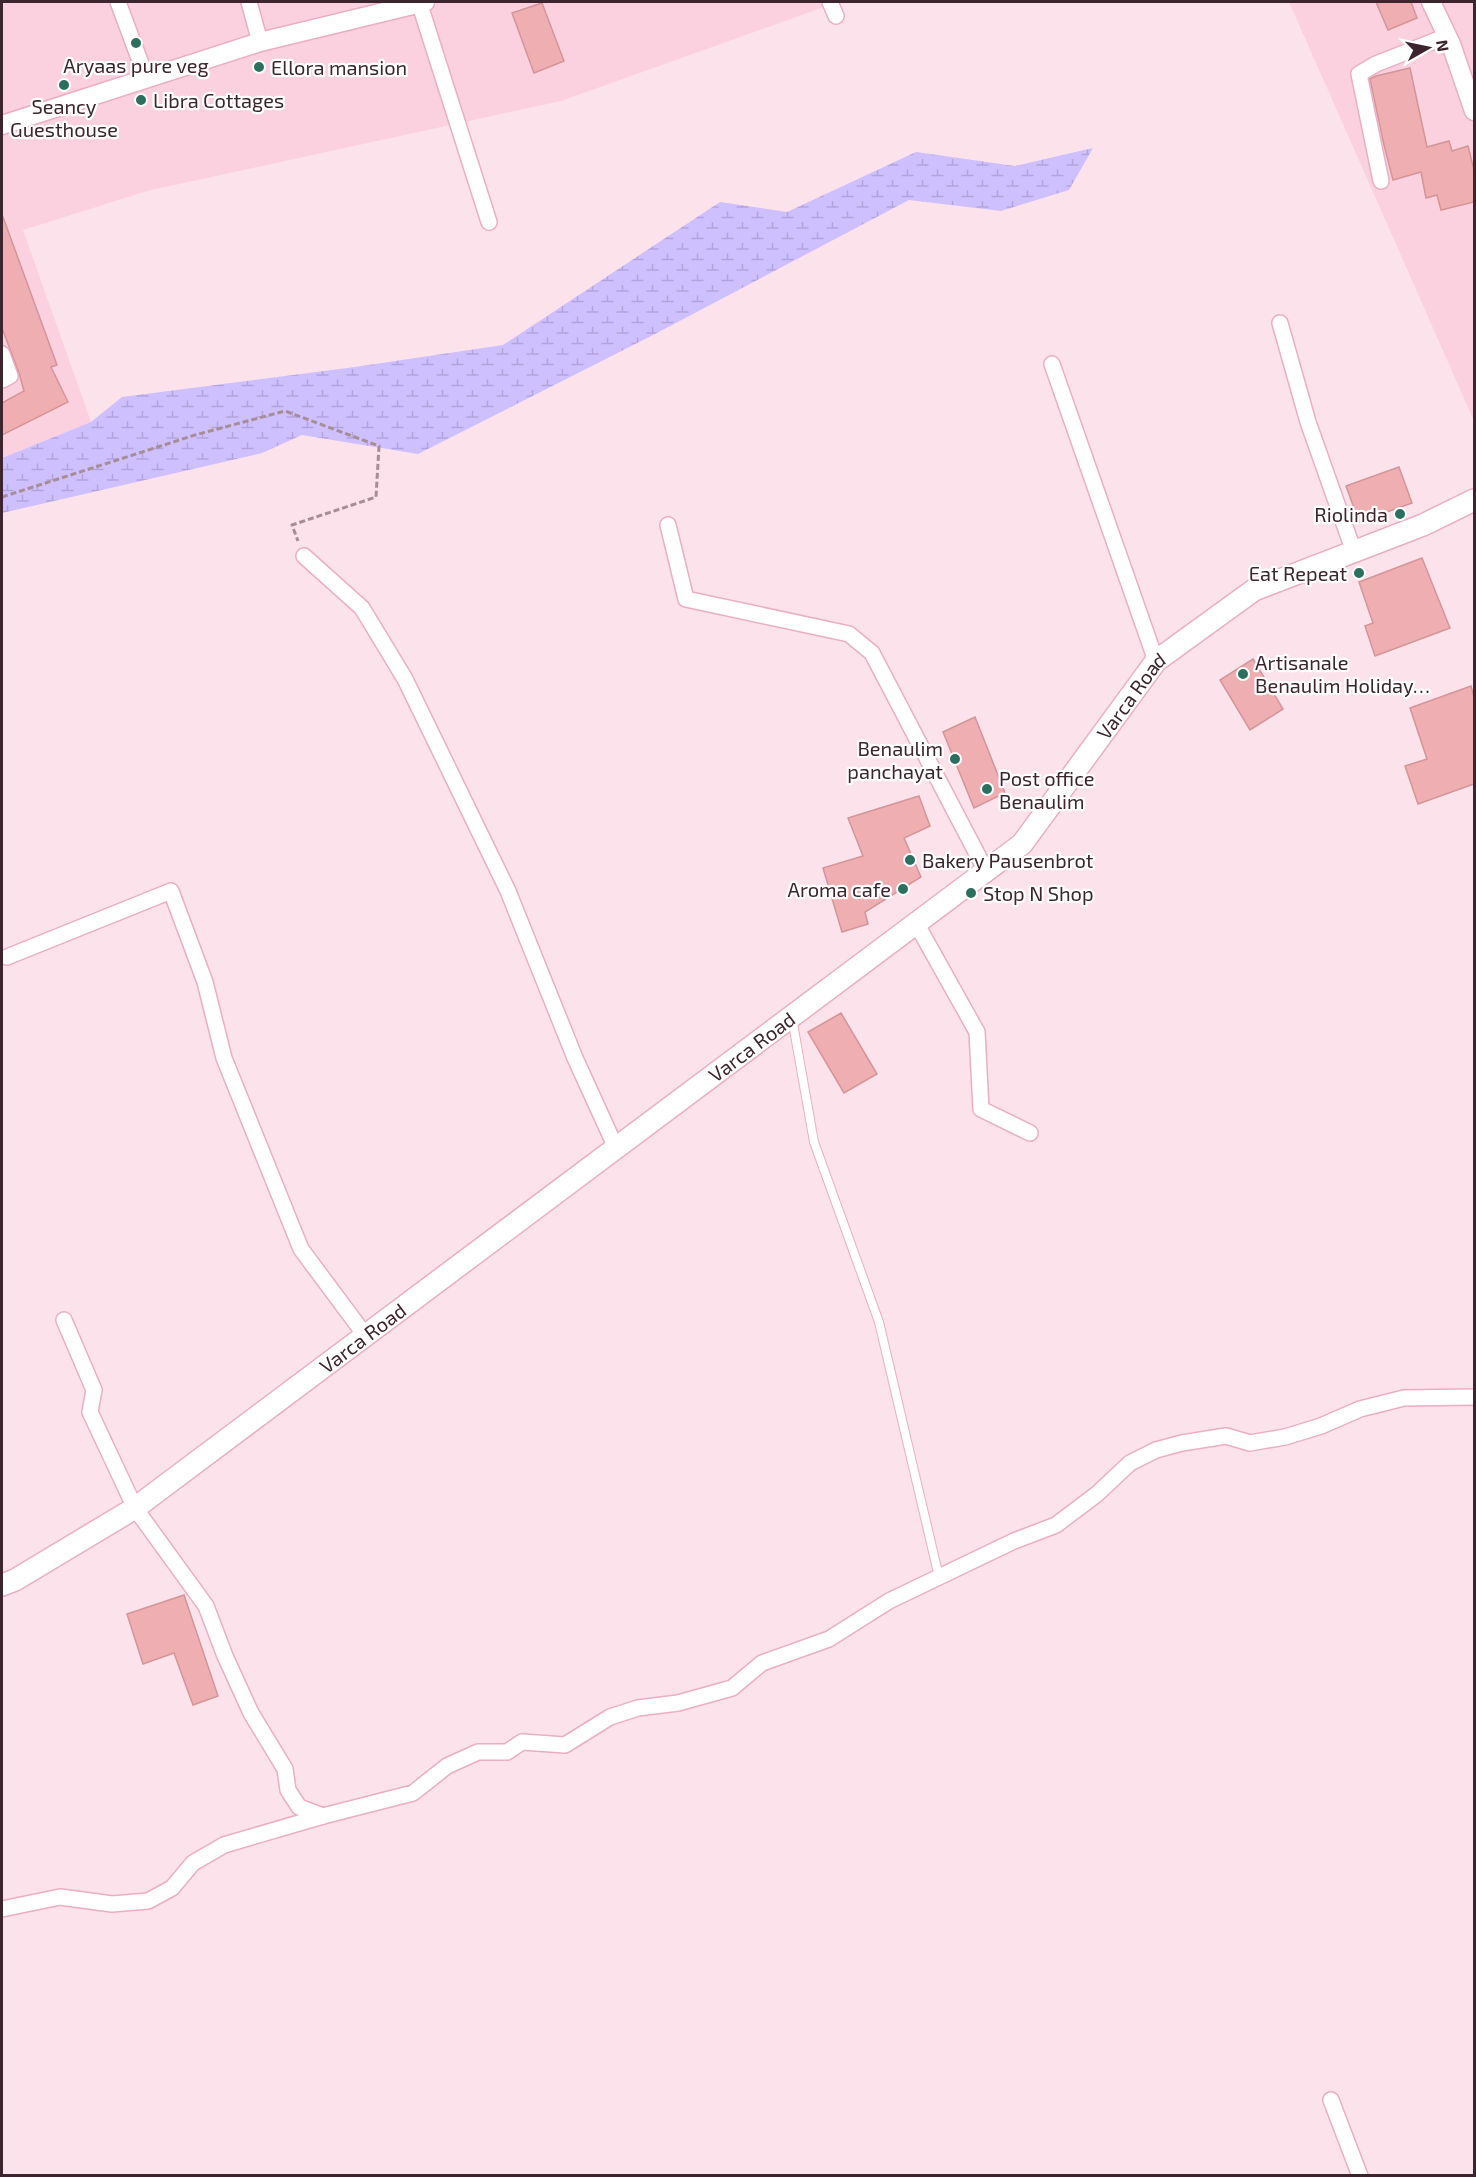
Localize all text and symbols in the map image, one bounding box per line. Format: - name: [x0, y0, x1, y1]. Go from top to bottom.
- north arrow: [1398, 18, 1458, 78]
- marker: Aryaas pure veg: [129, 36, 143, 50]
- text: N: [1433, 38, 1454, 53]
- place label: Aryaas pure veg: [63, 53, 209, 77]
- place label: Ellora mansion: [271, 55, 407, 79]
- marker: Ellora mansion: [252, 60, 266, 74]
- marker: Seancy Guesthouse: [57, 78, 71, 92]
- place label: Libra Cottages: [153, 88, 284, 112]
- marker: Libra Cottages: [134, 93, 148, 107]
- place label: Seancy Guesthouse: [10, 94, 118, 141]
- place label: Riolinda: [1314, 502, 1388, 526]
- marker: Riolinda: [1393, 507, 1407, 521]
- place label: Eat Repeat: [1249, 561, 1347, 585]
- marker: Eat Repeat: [1352, 566, 1366, 580]
- street label: Varca Road: [1091, 646, 1170, 744]
- place label: Artisanale Benaulim Holiday…: [1255, 650, 1430, 697]
- marker: Artisanale Benaulim Holiday…: [1236, 667, 1250, 681]
- place label: Benaulim panchayat: [847, 736, 943, 783]
- marker: Benaulim panchayat: [948, 752, 962, 766]
- place label: Post office Benaulim: [999, 766, 1095, 813]
- marker: Post office Benaulim: [980, 782, 994, 796]
- place label: Bakery Pausenbrot: [922, 848, 1094, 872]
- marker: Bakery Pausenbrot: [903, 853, 917, 867]
- place label: Aroma cafe: [788, 877, 891, 901]
- place label: Stop N Shop: [983, 881, 1094, 905]
- marker: Aroma cafe: [896, 882, 910, 896]
- marker: Stop N Shop: [964, 886, 978, 900]
- street label: Varca Road: [704, 1006, 799, 1087]
- street label: Varca Road: [315, 1298, 410, 1378]

